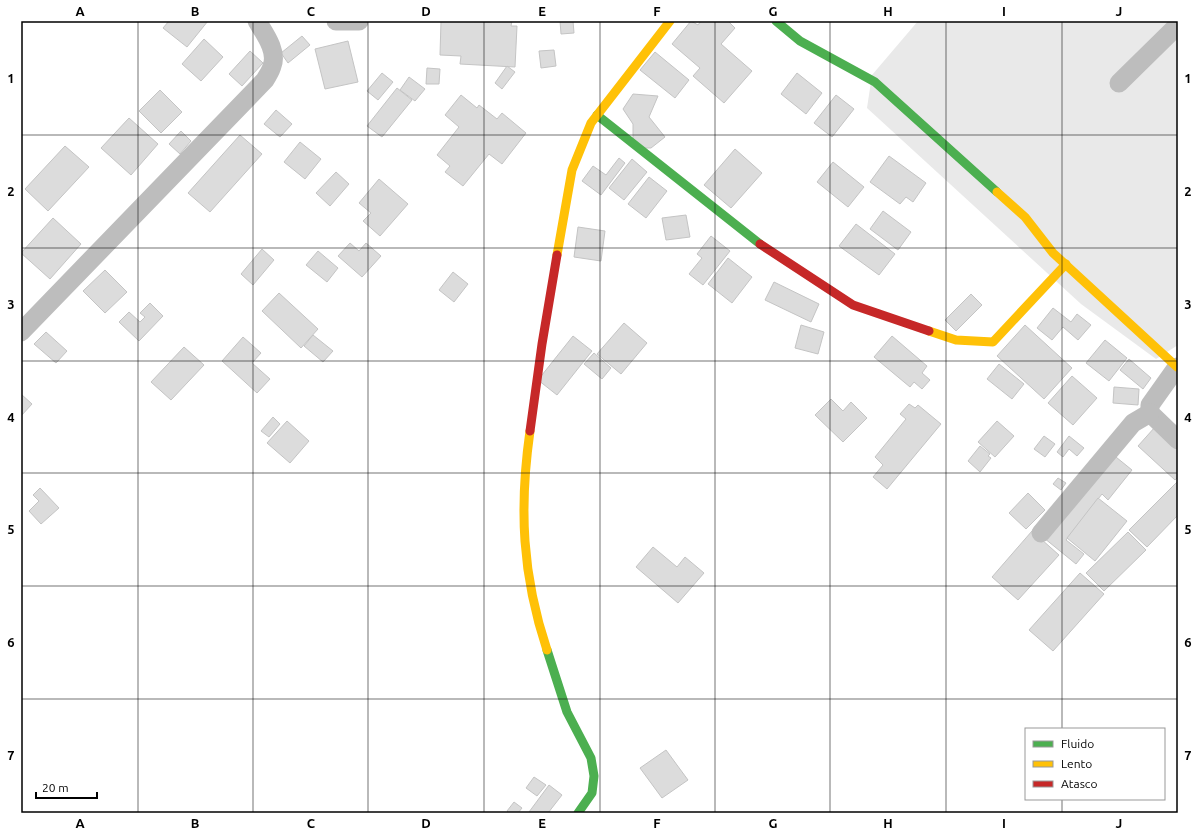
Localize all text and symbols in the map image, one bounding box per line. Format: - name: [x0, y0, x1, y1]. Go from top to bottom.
- text: A: [75, 4, 85, 18]
- text: B: [191, 4, 200, 18]
- text: C: [307, 4, 316, 18]
- text: D: [421, 4, 431, 18]
- text: E: [538, 4, 546, 18]
- text: F: [653, 4, 661, 18]
- text: G: [769, 4, 778, 18]
- text: H: [883, 4, 893, 18]
- text: I: [1002, 4, 1006, 18]
- text: J: [1116, 4, 1122, 18]
- text: 1: [7, 71, 15, 85]
- text: 1: [1184, 71, 1192, 85]
- text: 2: [7, 184, 15, 198]
- text: 2: [1184, 184, 1192, 198]
- text: 3: [7, 297, 15, 311]
- text: 3: [1184, 297, 1192, 311]
- text: 4: [7, 410, 15, 424]
- text: 4: [1184, 410, 1192, 424]
- text: 5: [7, 522, 15, 536]
- text: 5: [1184, 522, 1192, 536]
- text: 6: [7, 635, 15, 649]
- text: 6: [1184, 635, 1192, 649]
- legend: [1025, 728, 1165, 800]
- text: Fluido: [1061, 737, 1094, 750]
- text: 7: [7, 748, 15, 762]
- text: 7: [1184, 748, 1192, 762]
- text: Lento: [1061, 757, 1092, 770]
- scale bar: [36, 774, 97, 800]
- text: Atasco: [1061, 777, 1097, 790]
- text: 20 m: [42, 781, 69, 794]
- text: A: [75, 816, 85, 830]
- text: B: [191, 816, 200, 830]
- text: C: [307, 816, 316, 830]
- text: D: [421, 816, 431, 830]
- text: E: [538, 816, 546, 830]
- text: F: [653, 816, 661, 830]
- text: G: [769, 816, 778, 830]
- text: H: [883, 816, 893, 830]
- text: I: [1002, 816, 1006, 830]
- text: J: [1116, 816, 1122, 830]

